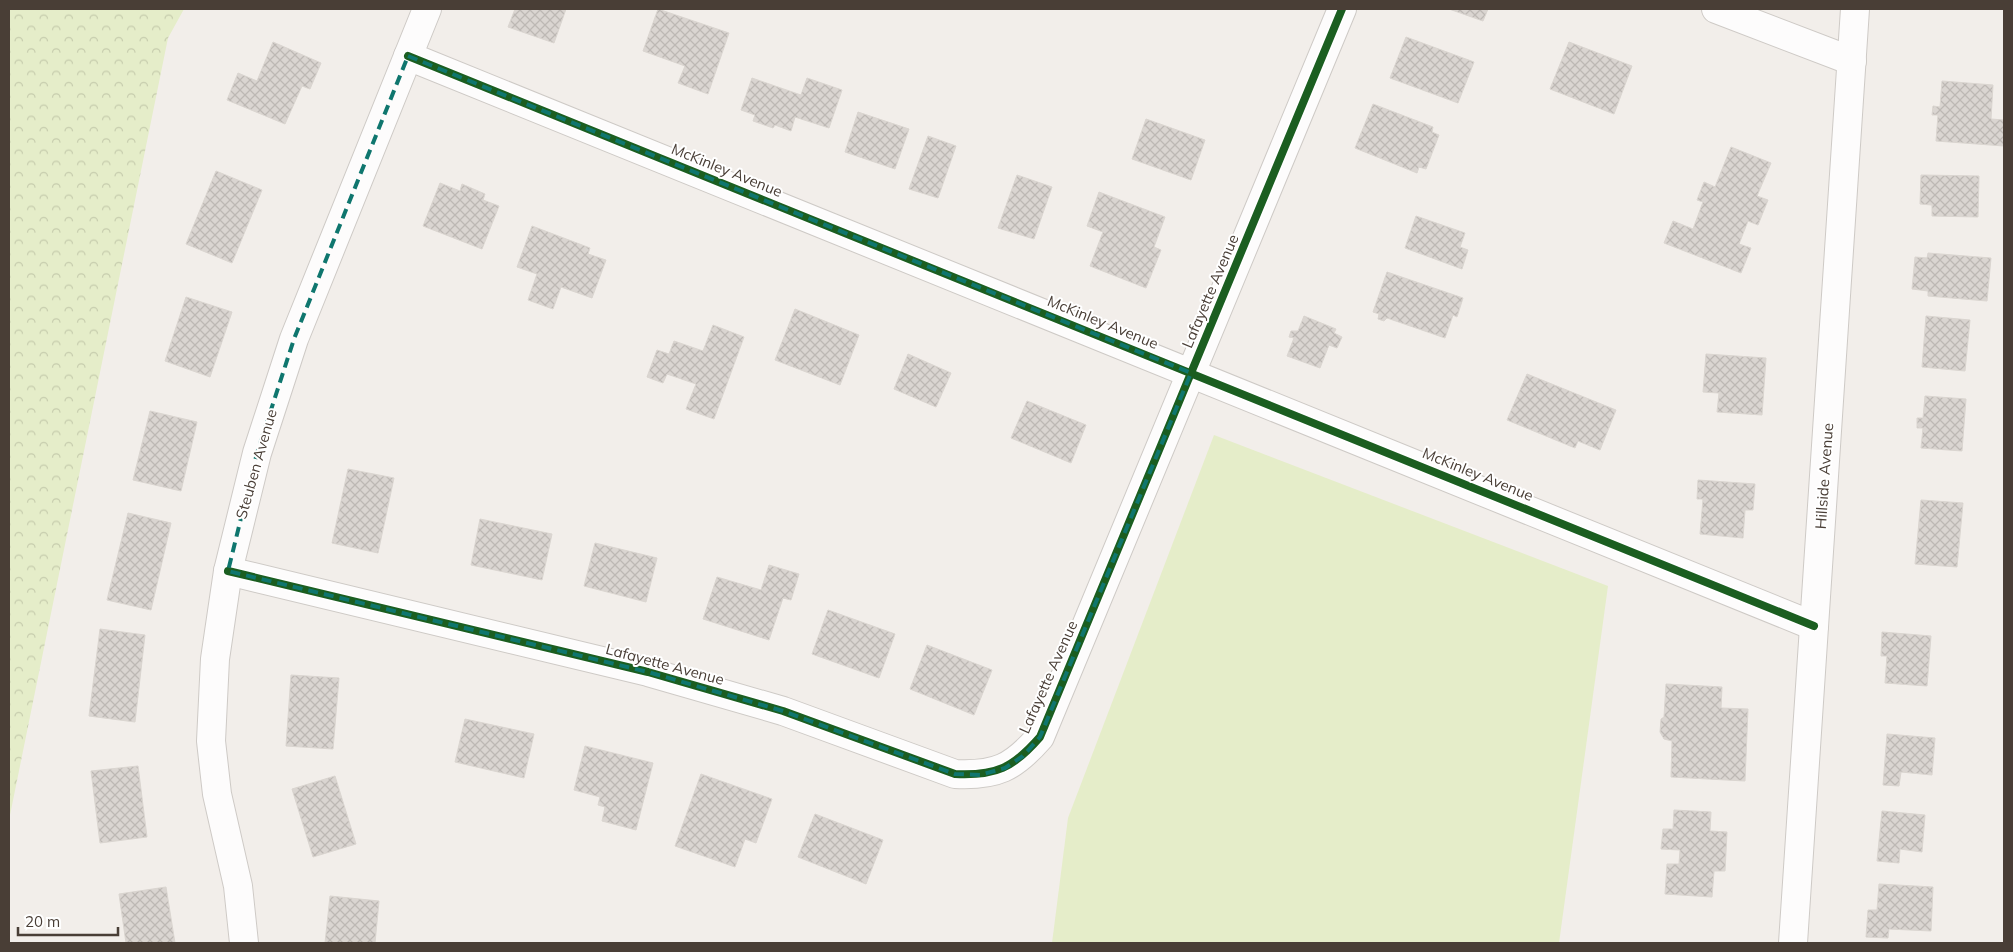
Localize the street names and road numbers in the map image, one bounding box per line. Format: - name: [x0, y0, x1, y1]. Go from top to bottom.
- street label: McKinley Avenue: [669, 139, 785, 201]
- street label: Lafayette Avenue: [1177, 231, 1243, 351]
- street label: McKinley Avenue: [1045, 291, 1161, 353]
- street label: Steuben Avenue: [231, 407, 281, 521]
- street label: Hillside Avenue: [1811, 422, 1837, 530]
- street label: McKinley Avenue: [1420, 443, 1536, 505]
- street label: Lafayette Avenue: [1015, 618, 1081, 736]
- street label: Lafayette Avenue: [604, 639, 726, 689]

